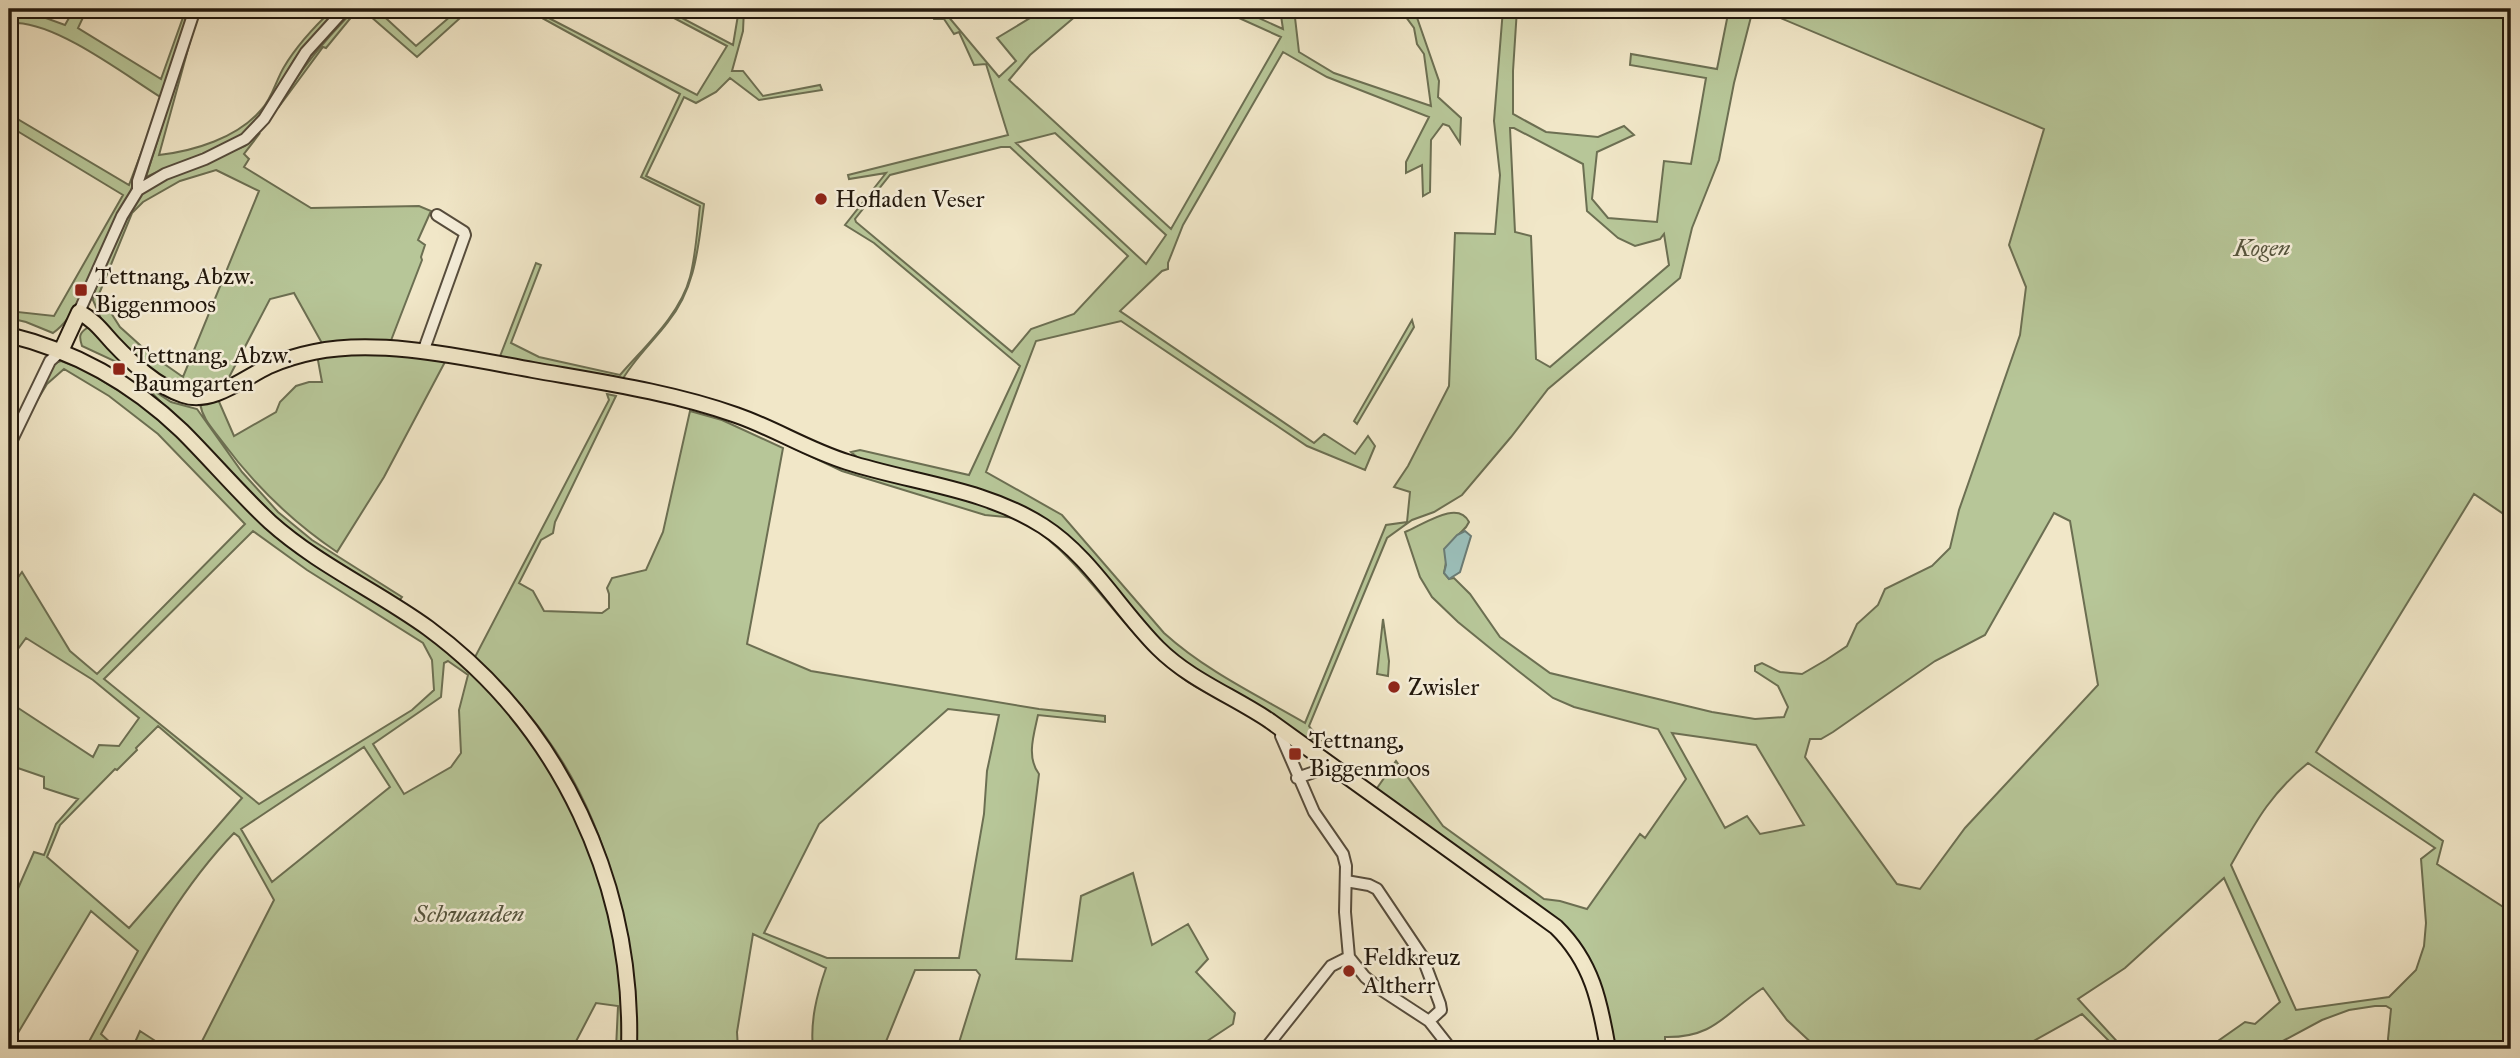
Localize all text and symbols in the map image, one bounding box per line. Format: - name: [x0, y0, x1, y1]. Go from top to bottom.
- place label: Hofladen Veser: [835, 184, 984, 214]
- marker: Hofladen Veser: [813, 191, 829, 207]
- park label: Kogen: [2233, 233, 2291, 263]
- place label: Tettnang, Abzw. Biggenmoos: [95, 261, 254, 319]
- marker: Tettnang, Abzw. Biggenmoos: [73, 282, 89, 298]
- place label: Tettnang, Abzw. Baumgarten: [133, 340, 292, 398]
- marker: Tettnang, Abzw. Baumgarten: [111, 361, 127, 377]
- place label: Zwisler: [1408, 672, 1479, 702]
- marker: Zwisler: [1386, 679, 1402, 695]
- place label: Tettnang, Biggenmoos: [1309, 725, 1430, 783]
- marker: Tettnang, Biggenmoos: [1287, 746, 1303, 762]
- park label: Schwanden: [413, 899, 525, 929]
- place label: Feldkreuz Altherr: [1362, 942, 1460, 1000]
- marker: Feldkreuz Altherr: [1341, 963, 1357, 979]

